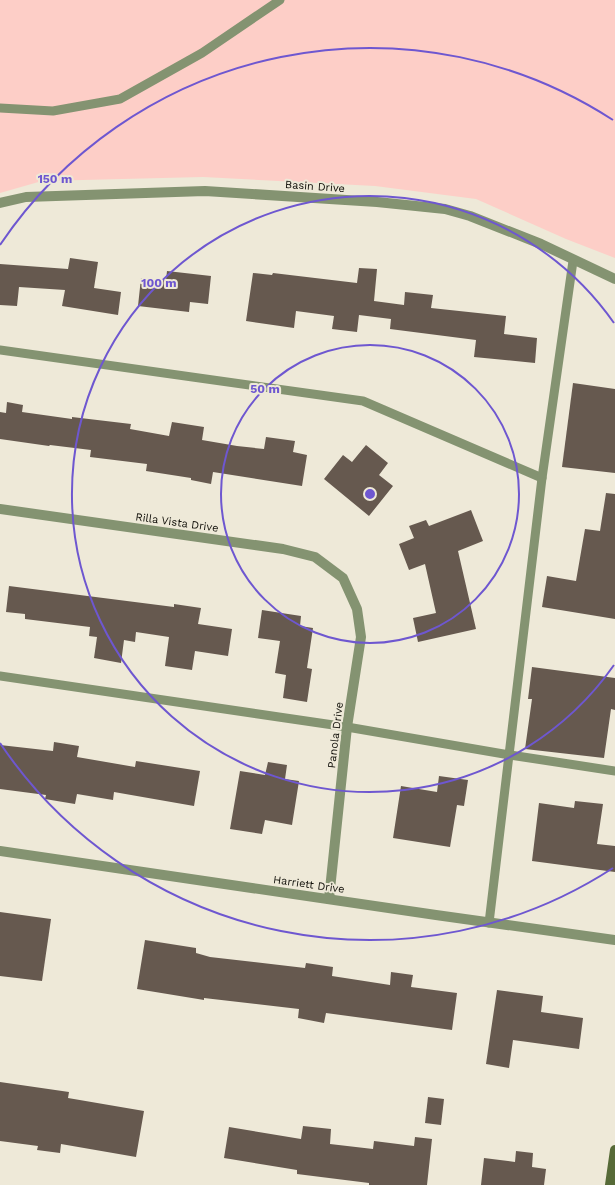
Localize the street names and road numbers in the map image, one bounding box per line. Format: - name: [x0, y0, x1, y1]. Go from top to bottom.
- street label: Basin Drive: [285, 178, 345, 195]
- street label: Rilla Vista Drive: [135, 510, 219, 535]
- street label: Panola Drive: [325, 701, 346, 769]
- street label: Harriett Drive: [272, 873, 345, 896]

